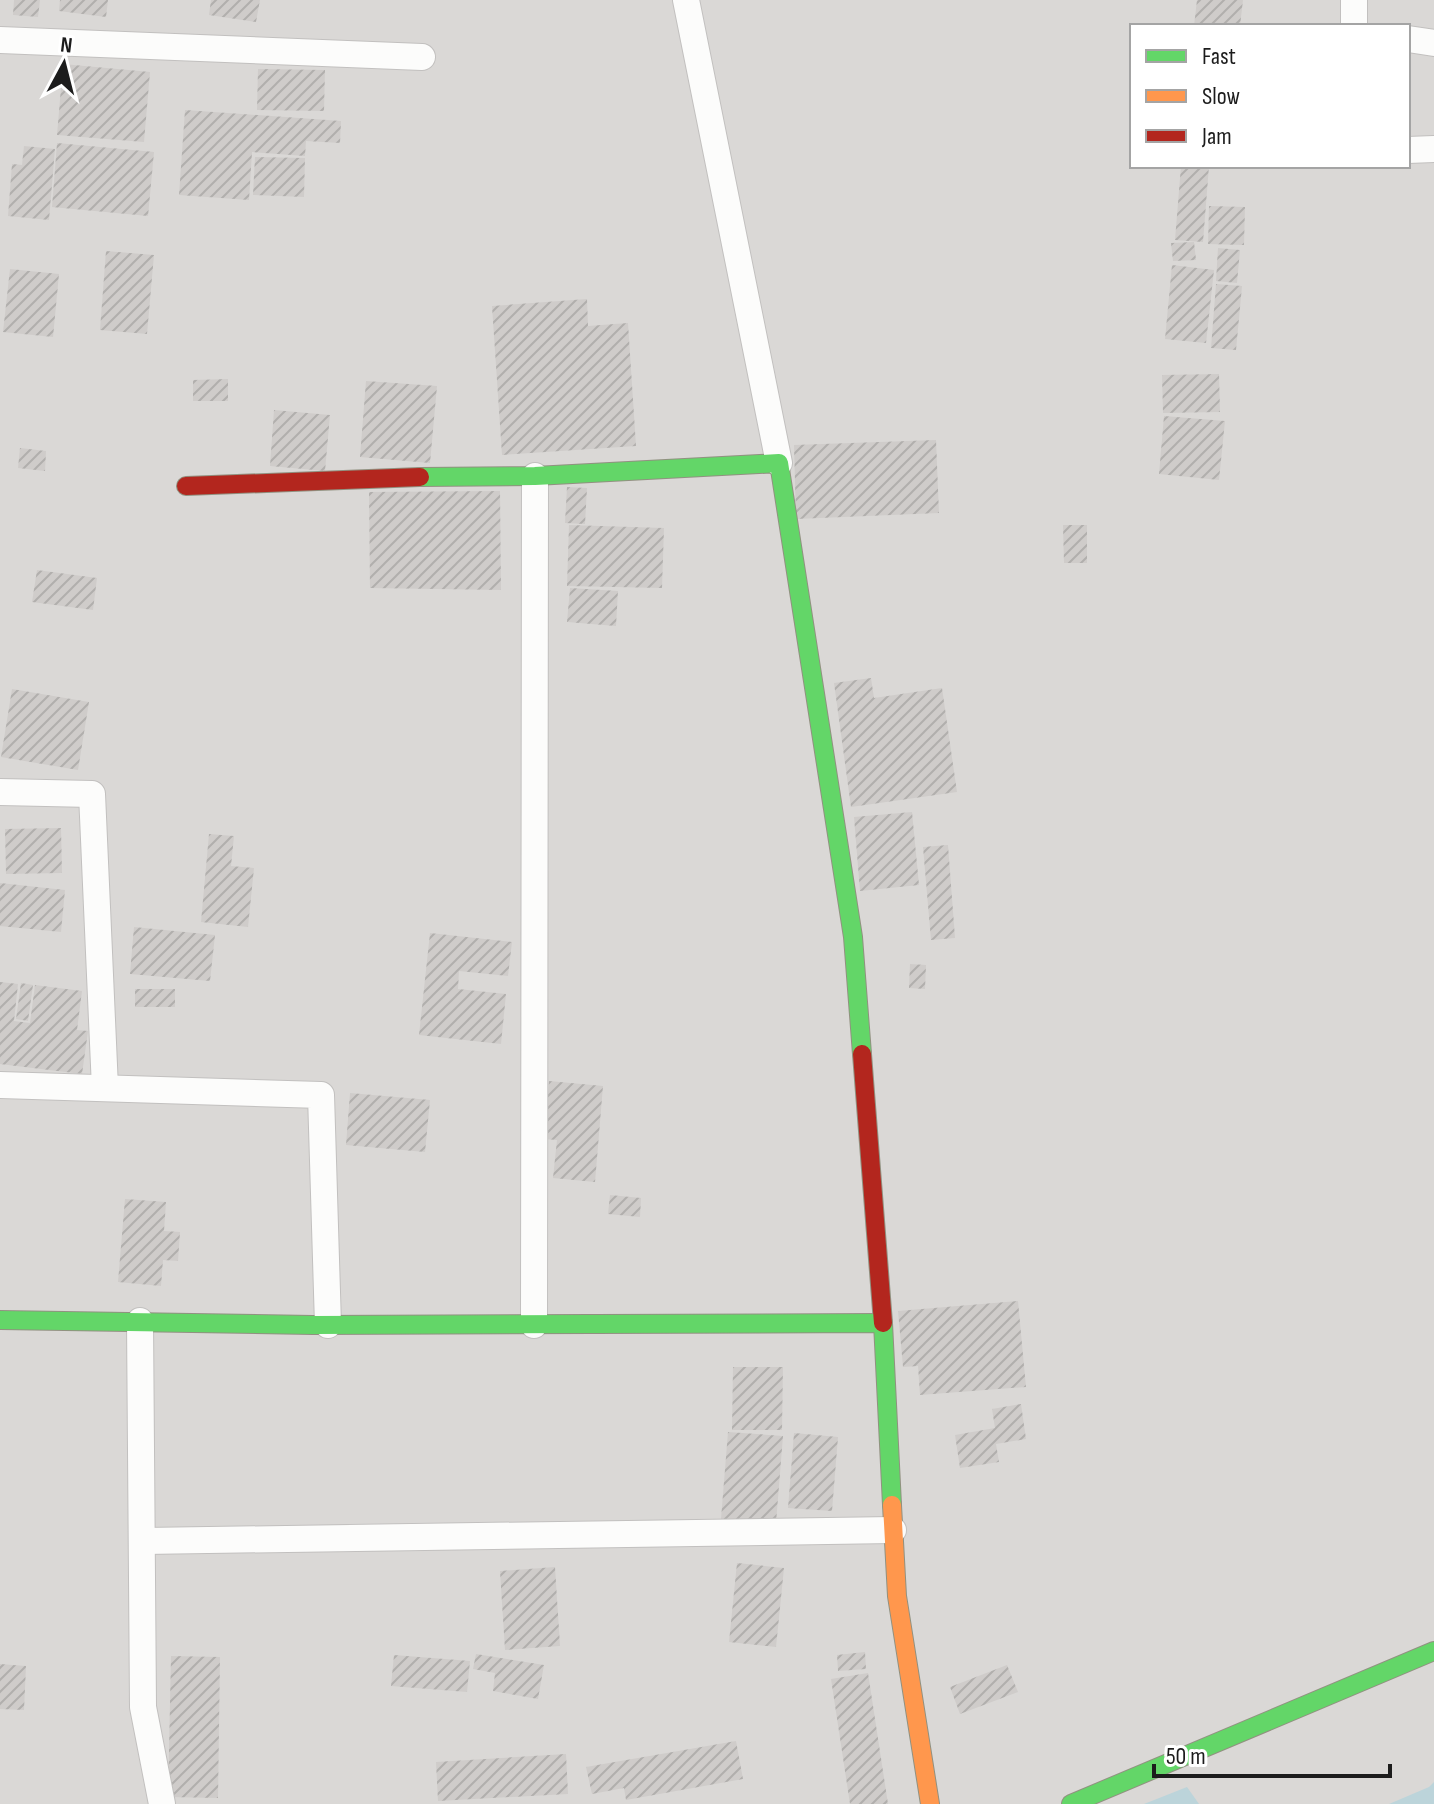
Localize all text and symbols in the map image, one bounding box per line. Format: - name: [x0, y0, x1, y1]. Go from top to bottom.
- north arrow: [24, 24, 104, 104]
- legend: [1130, 24, 1410, 168]
- text: N: [59, 32, 74, 60]
- text: Fast: [1202, 42, 1236, 71]
- text: Slow: [1202, 82, 1240, 111]
- text: Jam: [1201, 122, 1232, 151]
- scale bar: [1154, 1728, 1390, 1778]
- text: 50 m: [1166, 1742, 1206, 1771]

